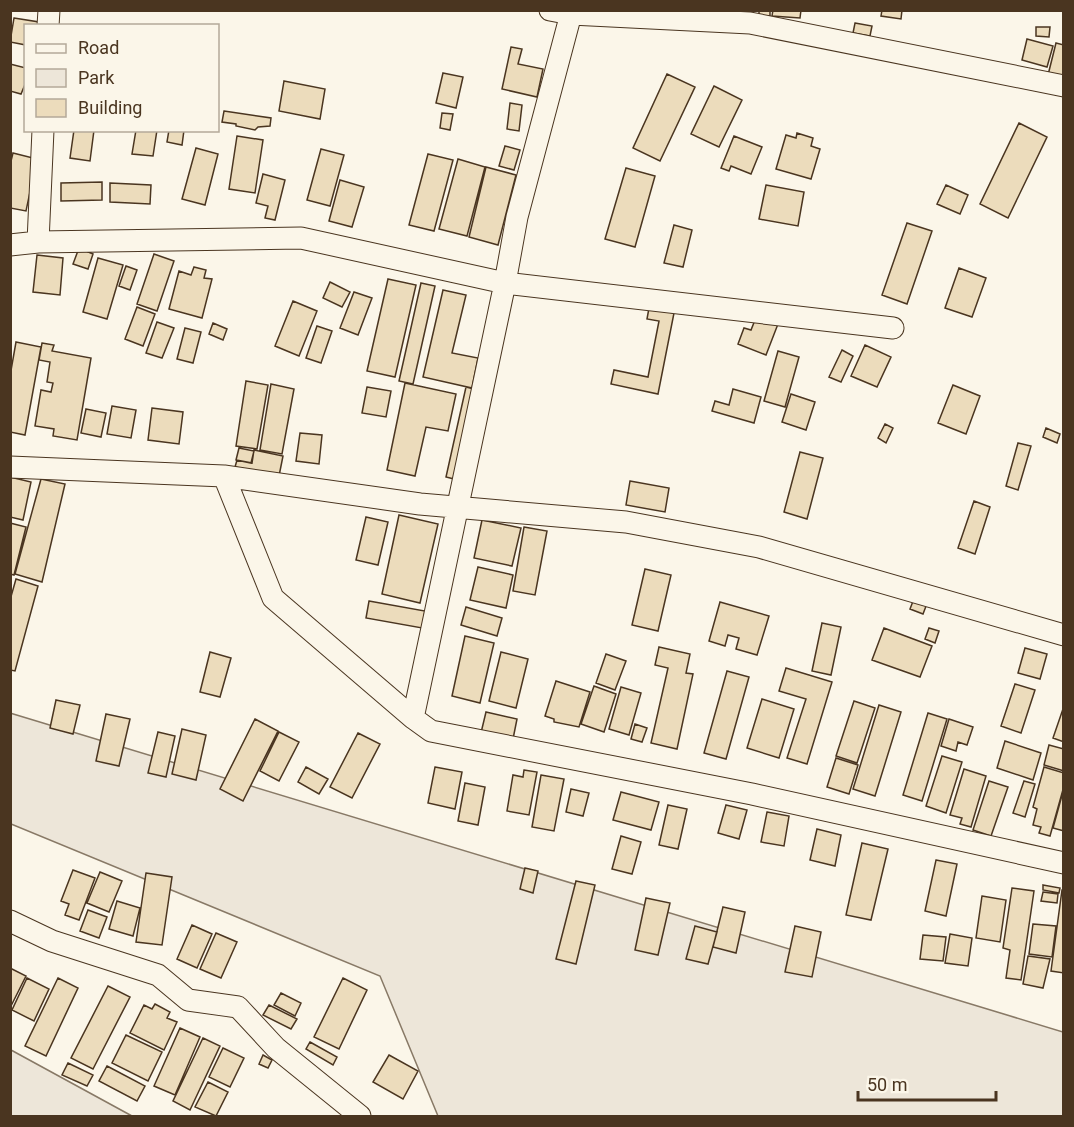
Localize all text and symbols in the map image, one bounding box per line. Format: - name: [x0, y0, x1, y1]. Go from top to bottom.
- legend: [24, 24, 219, 132]
- text: Road: [78, 37, 119, 58]
- text: Park: [78, 67, 115, 88]
- text: Building: [78, 97, 142, 118]
- scale bar: [858, 1064, 996, 1102]
- text: 50 m: [867, 1074, 907, 1095]

